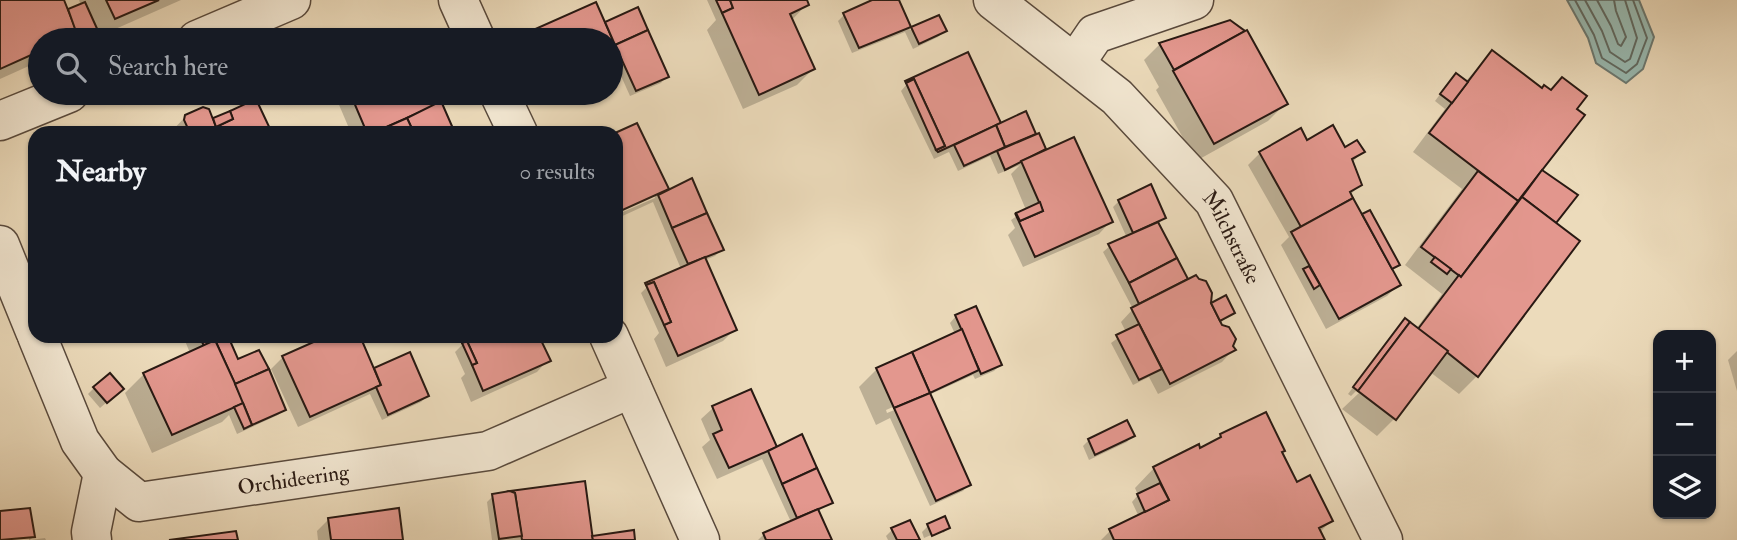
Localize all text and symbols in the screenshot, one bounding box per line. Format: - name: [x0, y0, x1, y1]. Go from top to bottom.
- search box: [28, 28, 623, 105]
- icon: search: [52, 48, 90, 86]
- text: Search here: [108, 51, 228, 83]
- text: Nearby: [56, 153, 146, 190]
- text: 0 results: [519, 157, 595, 186]
- street label: Milchstraße: [1197, 185, 1266, 289]
- map controls: [1653, 330, 1716, 519]
- button: +: [1653, 330, 1716, 393]
- button: −: [1653, 393, 1716, 456]
- button: layers: [1653, 456, 1716, 519]
- street label: Orchideering: [236, 458, 352, 501]

